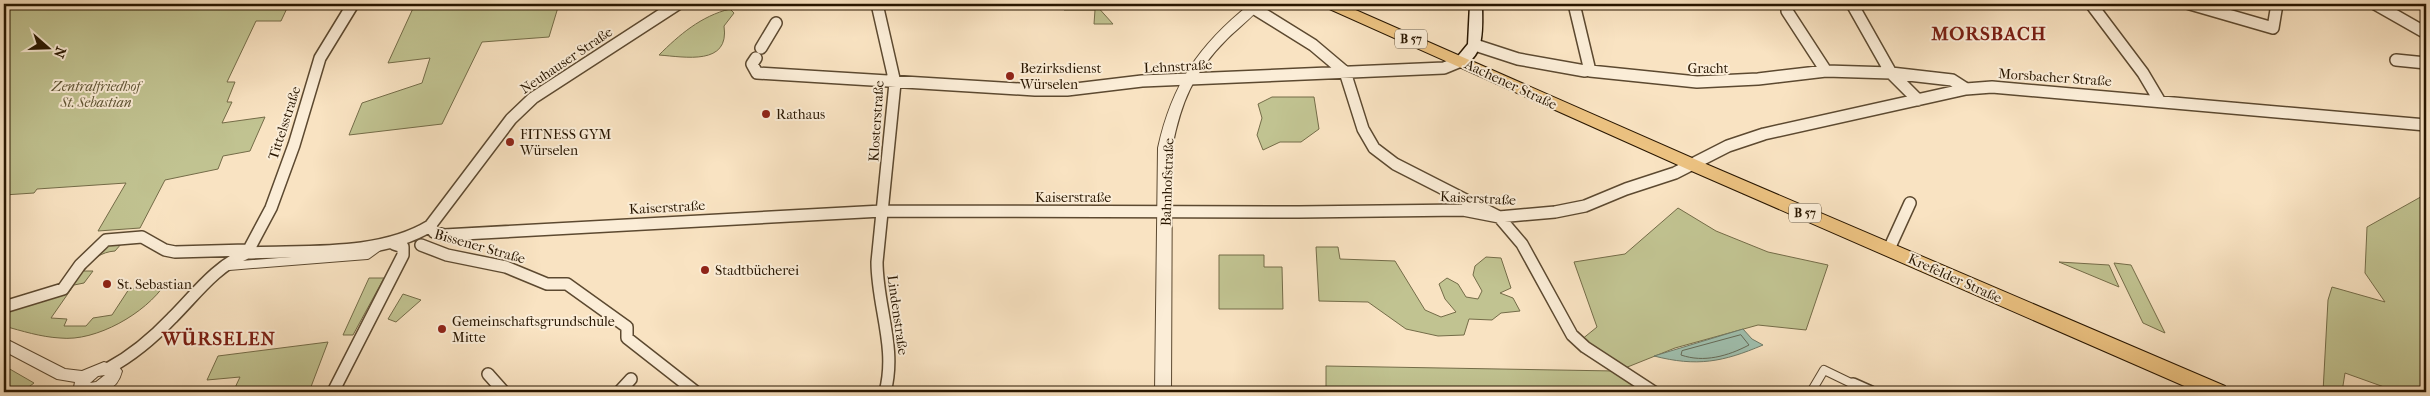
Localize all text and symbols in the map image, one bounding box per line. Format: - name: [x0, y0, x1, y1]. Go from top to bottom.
- north arrow: [22, 22, 72, 72]
- street label: Neuhauser Straße: [517, 23, 616, 98]
- district label: MORSBACH: [1930, 23, 2047, 45]
- road number: B 57: [1395, 30, 1427, 48]
- text: N: [50, 44, 70, 61]
- street label: Aachener Straße: [1461, 55, 1560, 113]
- street label: Lehnstraße: [1143, 56, 1213, 77]
- place label: Bezirksdienst Würselen: [1019, 60, 1101, 93]
- street label: Gracht: [1687, 60, 1729, 77]
- street label: Morsbacher Straße: [1998, 65, 2112, 90]
- marker: Bezirksdienst Würselen: [1004, 70, 1016, 82]
- park label: Zentralfriedhof St. Sebastian: [51, 78, 143, 111]
- street label: Klosterstraße: [865, 80, 888, 162]
- street label: Tittelsstraße: [265, 84, 304, 162]
- place label: Rathaus: [776, 106, 825, 123]
- marker: Rathaus: [760, 108, 772, 120]
- place label: FITNESS GYM Würselen: [519, 126, 612, 159]
- marker: FITNESS GYM Würselen: [504, 136, 516, 148]
- street label: Bahnhofstraße: [1157, 138, 1178, 226]
- street label: Kaiserstraße: [1439, 188, 1517, 209]
- street label: Kaiserstraße: [1035, 189, 1111, 206]
- street label: Kaiserstraße: [629, 197, 706, 218]
- road number: B 57: [1789, 204, 1821, 222]
- street label: Bissener Straße: [432, 225, 527, 268]
- street label: Krefelder Straße: [1905, 250, 2004, 307]
- place label: Stadtbücherei: [715, 262, 799, 279]
- marker: Stadtbücherei: [699, 264, 711, 276]
- street label: Lindenstraße: [883, 274, 912, 356]
- place label: St. Sebastian: [117, 276, 192, 293]
- marker: St. Sebastian: [101, 278, 113, 290]
- place label: Gemeinschaftsgrundschule Mitte: [452, 313, 615, 346]
- marker: Gemeinschaftsgrundschule Mitte: [436, 323, 448, 335]
- district label: WÜRSELEN: [161, 327, 276, 350]

